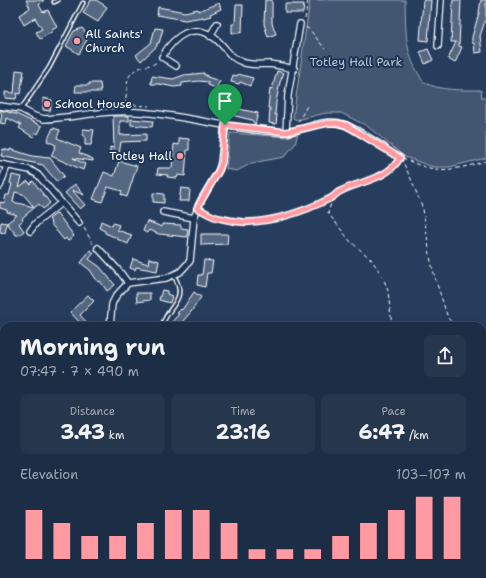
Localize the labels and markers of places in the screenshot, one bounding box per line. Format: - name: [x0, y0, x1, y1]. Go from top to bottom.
- place label: All Saints' Church: [85, 26, 143, 56]
- marker: All Saints' Church: [72, 36, 82, 46]
- pin: [208, 84, 242, 125]
- place label: School House: [55, 96, 132, 112]
- marker: School House: [42, 99, 52, 109]
- place label: Totley Hall: [109, 148, 172, 164]
- marker: Totley Hall: [175, 151, 185, 161]

